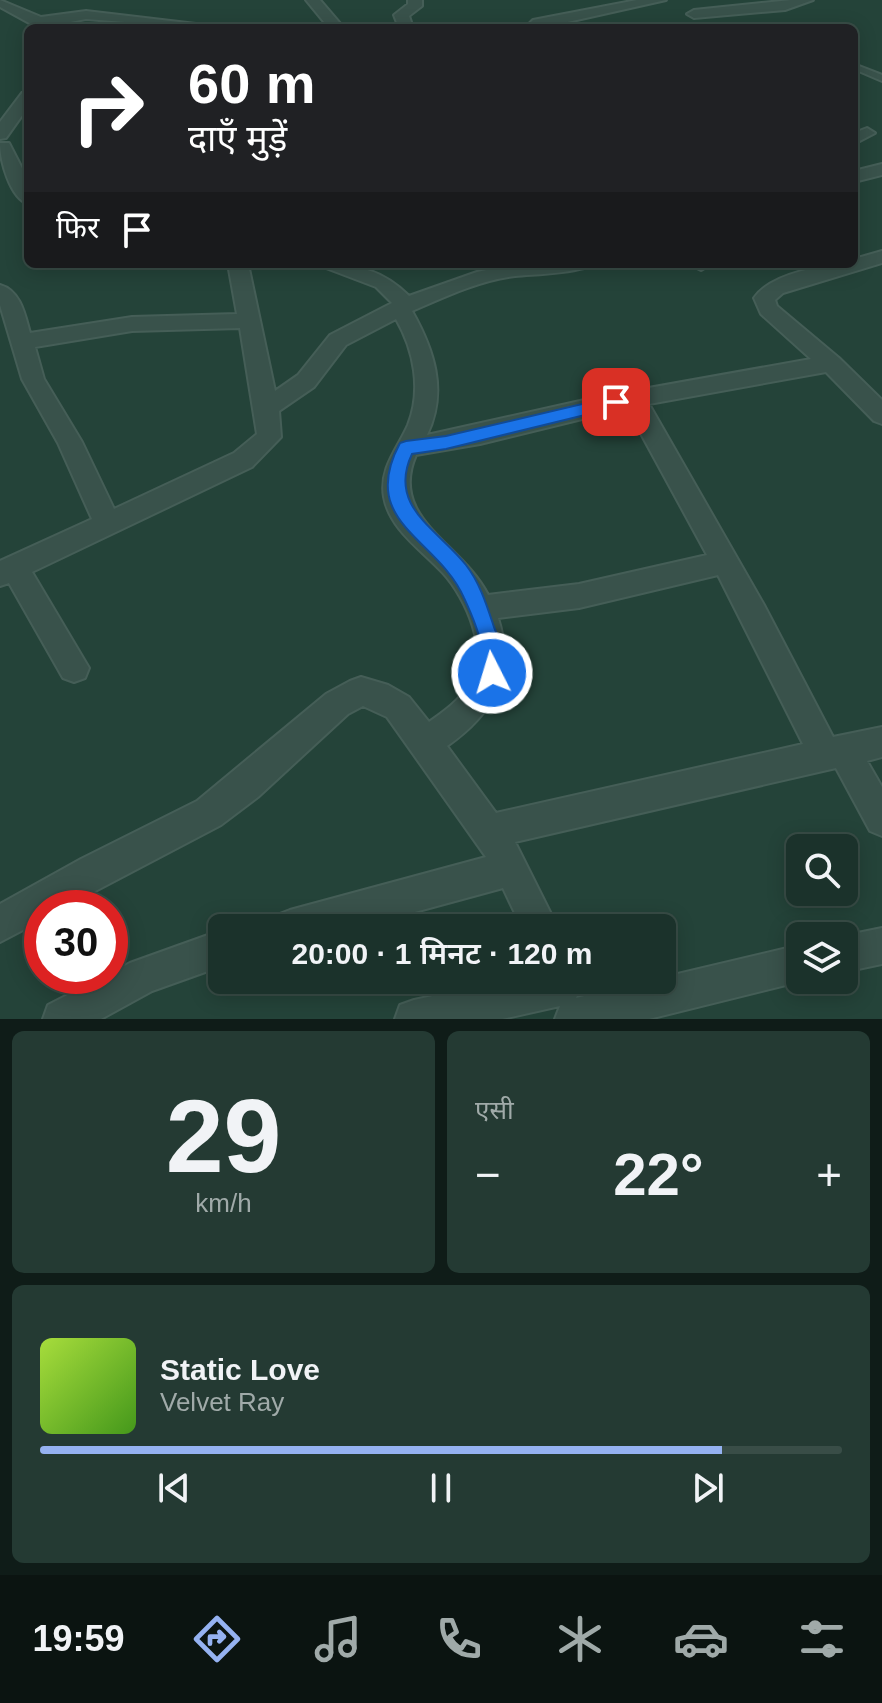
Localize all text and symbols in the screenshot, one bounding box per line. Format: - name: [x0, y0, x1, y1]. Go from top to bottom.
- text: 60 m: [188, 52, 316, 115]
- icon: right: [56, 56, 160, 160]
- text: दाएँ मुड़ें: [188, 118, 287, 159]
- icon: arrive: [115, 208, 159, 252]
- text: फिर: [56, 211, 99, 244]
- pin: [582, 368, 650, 436]
- icon: arrive: [594, 380, 638, 424]
- position arrow: [450, 631, 534, 715]
- map controls: [786, 834, 858, 994]
- button: search: [786, 834, 858, 906]
- speed limit sign: 30: [24, 890, 128, 994]
- button: layers: [786, 922, 858, 994]
- text: 20:00 · 1 मिनट · 120 m: [291, 937, 593, 970]
- text: 29: [166, 1078, 281, 1194]
- text: एसी: [475, 1095, 514, 1125]
- text: 22°: [613, 1141, 704, 1208]
- text: −: [475, 1150, 501, 1199]
- text: +: [816, 1150, 842, 1199]
- text: km/h: [195, 1188, 252, 1218]
- text: Static Love: [160, 1353, 320, 1386]
- text: Velvet Ray: [160, 1387, 284, 1417]
- icon: previous: [152, 1466, 196, 1510]
- icon: pause: [419, 1466, 463, 1510]
- icon: next: [686, 1466, 730, 1510]
- icon: directions: [189, 1611, 245, 1667]
- icon: music: [310, 1611, 366, 1667]
- icon: phone: [431, 1611, 487, 1667]
- icon: climate: [552, 1611, 608, 1667]
- icon: car: [673, 1611, 729, 1667]
- icon: filters: [794, 1611, 850, 1667]
- text: 19:59: [32, 1618, 125, 1659]

